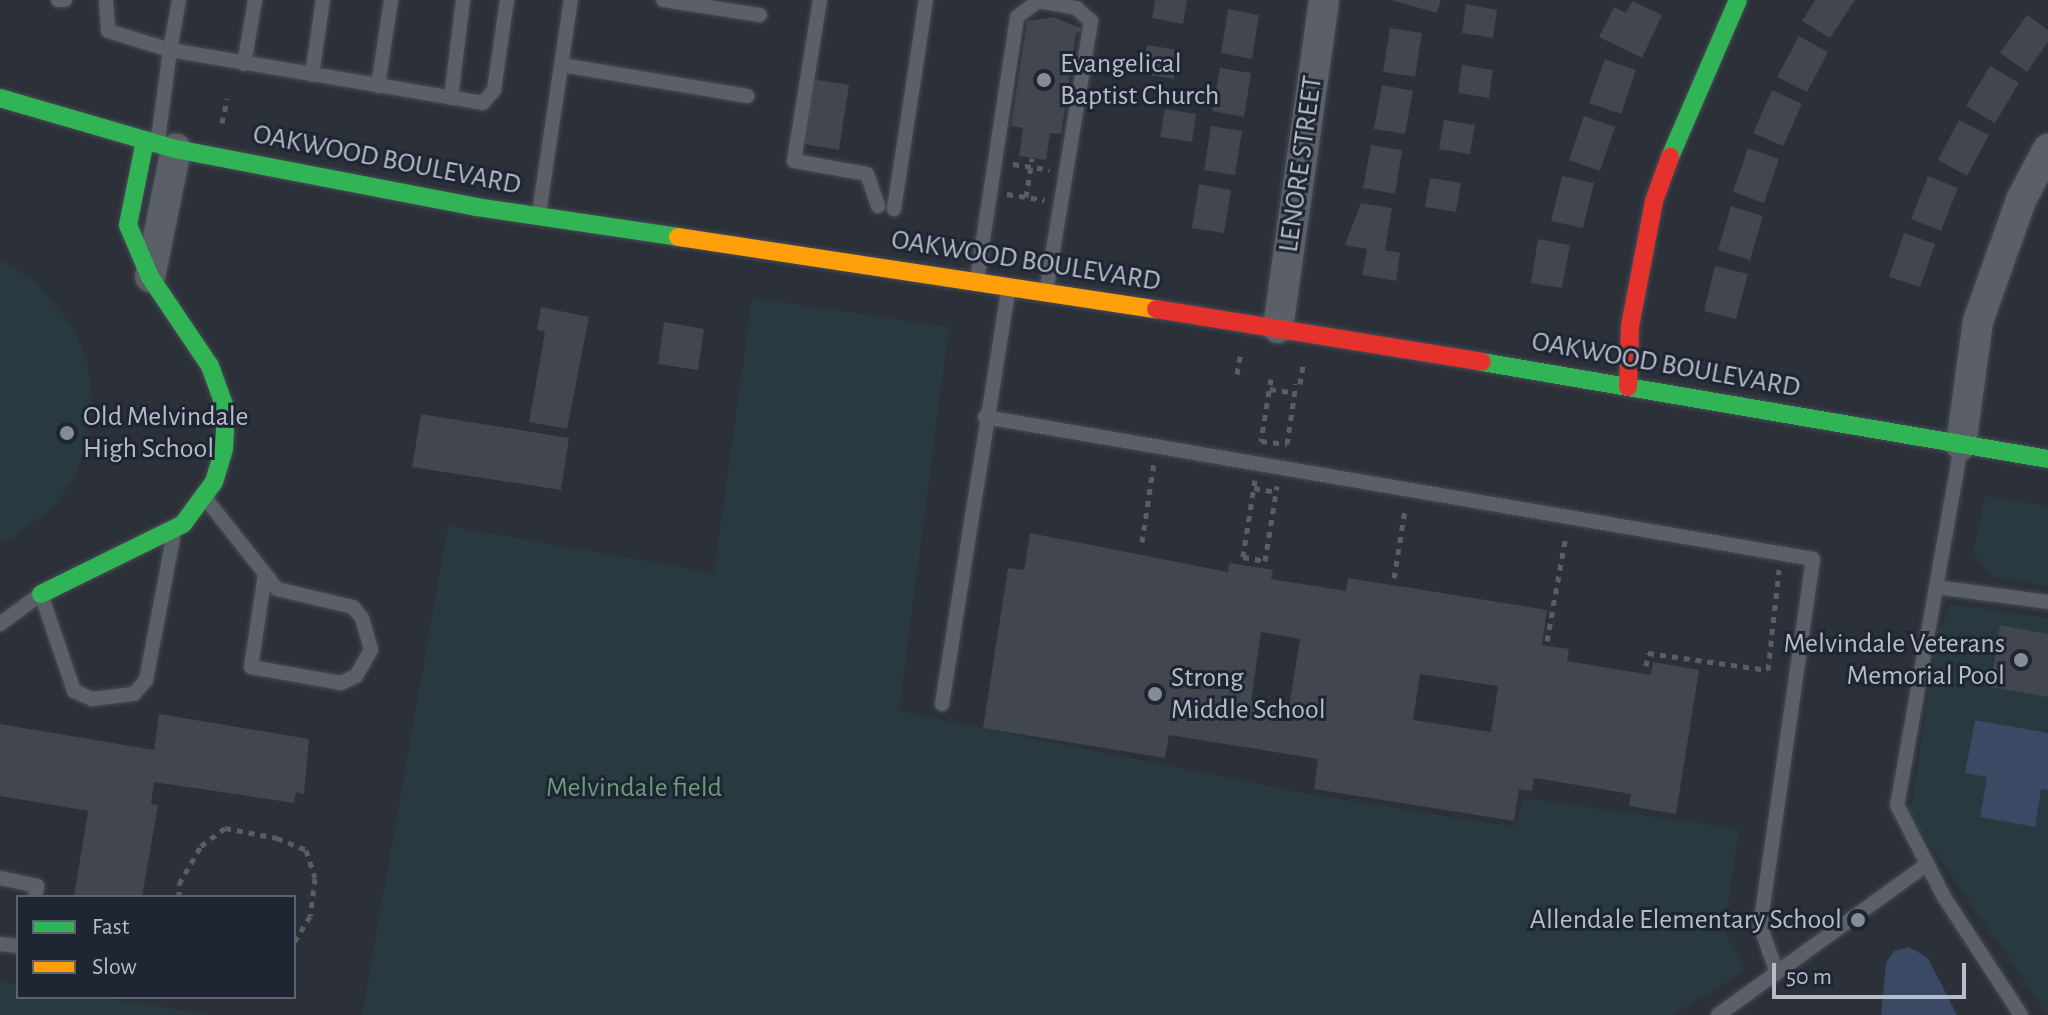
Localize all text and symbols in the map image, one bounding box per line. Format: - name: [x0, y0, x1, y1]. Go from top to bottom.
- place label: Evangelical Baptist Church: [1060, 47, 1219, 113]
- marker: Evangelical Baptist Church: [1035, 71, 1053, 89]
- street label: LENORE STREET: [1272, 74, 1330, 254]
- street label: OAKWOOD BOULEVARD: [250, 118, 524, 202]
- street label: OAKWOOD BOULEVARD: [889, 223, 1163, 299]
- street label: OAKWOOD BOULEVARD: [1529, 325, 1803, 405]
- place label: Old Melvindale High School: [83, 400, 248, 466]
- marker: Old Melvindale High School: [58, 424, 76, 442]
- place label: Melvindale Veterans Memorial Pool: [1784, 627, 2005, 693]
- marker: Melvindale Veterans Memorial Pool: [2012, 651, 2030, 669]
- place label: Strong Middle School: [1171, 661, 1326, 727]
- marker: Strong Middle School: [1146, 685, 1164, 703]
- park label: Melvindale field: [546, 771, 722, 805]
- legend: [16, 895, 296, 999]
- place label: Allendale Elementary School: [1530, 903, 1842, 937]
- marker: Allendale Elementary School: [1849, 911, 1867, 929]
- text: Fast: [92, 915, 129, 939]
- scale bar: [1776, 947, 1970, 997]
- text: Slow: [92, 955, 137, 979]
- text: 50 m: [1786, 965, 1832, 989]

